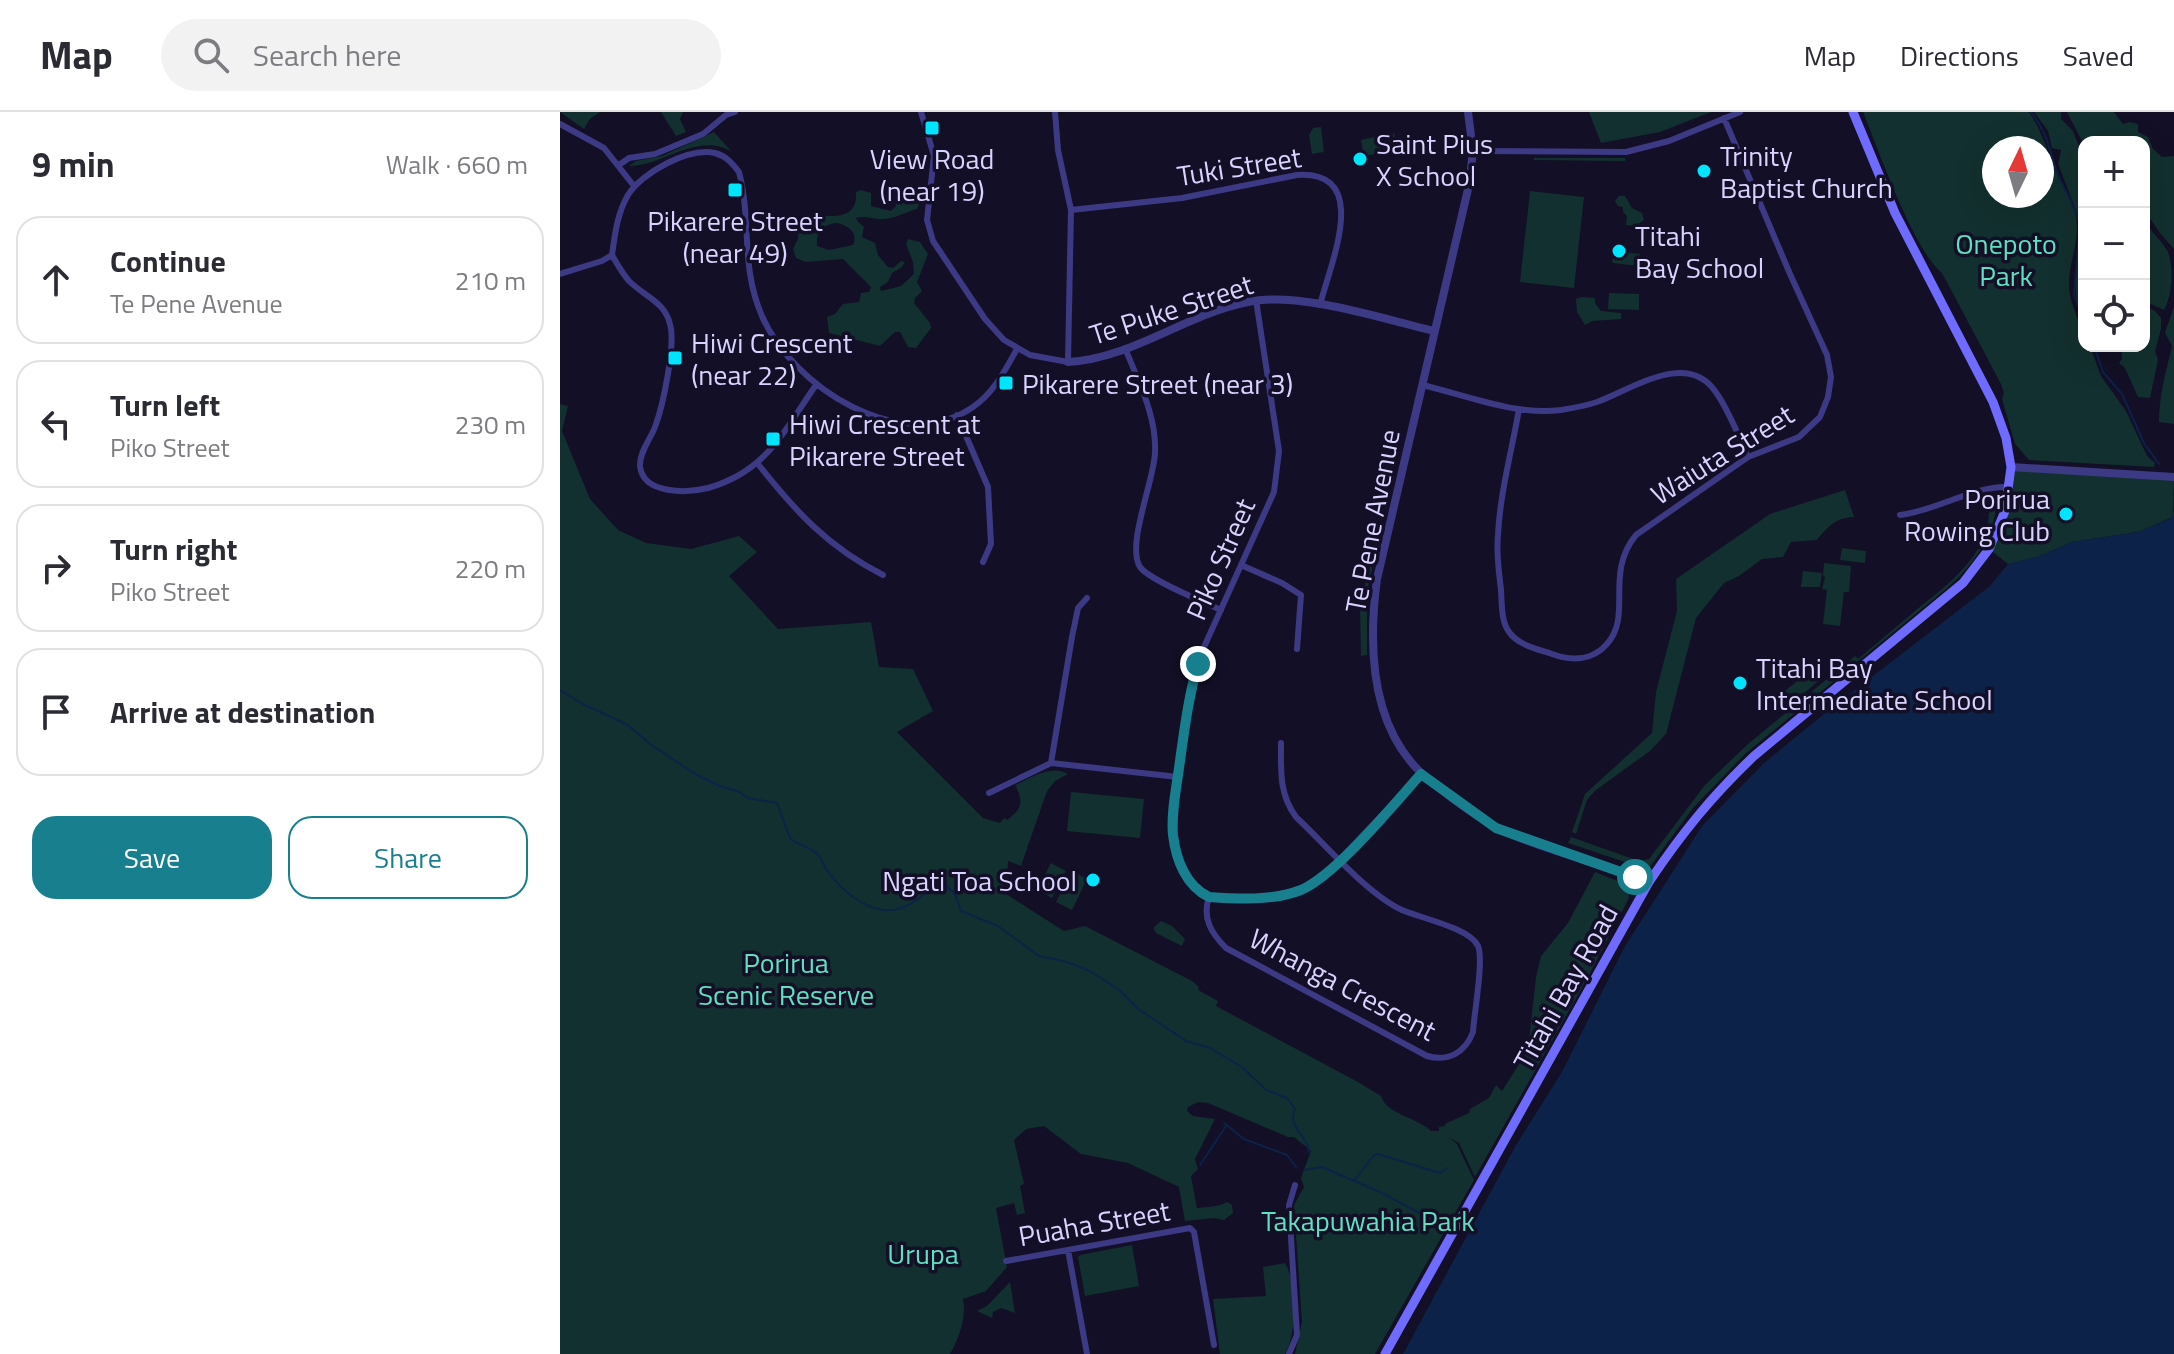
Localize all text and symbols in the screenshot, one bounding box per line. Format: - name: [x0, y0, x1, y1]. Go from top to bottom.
- search box: [161, 19, 721, 91]
- text: Map: [40, 26, 113, 84]
- text: Search here: [253, 32, 402, 78]
- icon: search: [189, 33, 233, 77]
- text: Map: [1804, 34, 1856, 77]
- text: Directions: [1900, 34, 2019, 77]
- text: Saved: [2063, 34, 2134, 77]
- marker: View Road (near 19): [923, 119, 941, 137]
- place label: Saint Pius X School: [1376, 122, 1493, 197]
- place label: Trinity Baptist Church: [1720, 134, 1893, 209]
- street label: Tuki Street: [1174, 135, 1304, 197]
- north arrow: [1982, 136, 2054, 208]
- map controls: [2078, 136, 2150, 352]
- button: +: [2078, 136, 2150, 208]
- place label: View Road (near 19): [870, 137, 994, 212]
- text: 9 min: [32, 138, 115, 190]
- text: Walk · 660 m: [386, 145, 528, 184]
- marker: Saint Pius X School: [1351, 150, 1369, 168]
- marker: Trinity Baptist Church: [1695, 162, 1713, 180]
- marker: Pikarere Street (near 49): [726, 181, 744, 199]
- place label: Pikarere Street (near 49): [647, 199, 823, 274]
- button: −: [2078, 208, 2150, 280]
- place label: Titahi Bay School: [1635, 214, 1764, 289]
- park label: Onepoto Park: [1955, 222, 2057, 297]
- text: Continue: [110, 238, 226, 284]
- marker: Titahi Bay School: [1610, 242, 1628, 260]
- icon: ahead: [34, 258, 78, 302]
- text: 210 m: [455, 261, 526, 300]
- street label: Te Puke Street: [1084, 262, 1258, 356]
- button: locate: [2078, 280, 2150, 352]
- text: Te Pene Avenue: [110, 284, 283, 323]
- place label: Hiwi Crescent (near 22): [691, 321, 852, 396]
- marker: Hiwi Crescent (near 22): [666, 349, 684, 367]
- place label: Pikarere Street (near 3): [1022, 362, 1293, 405]
- marker: Pikarere Street (near 3): [997, 374, 1015, 392]
- text: Turn left: [110, 382, 220, 428]
- street label: Waiuta Street: [1642, 393, 1802, 515]
- icon: left: [34, 402, 78, 446]
- place label: Hiwi Crescent at Pikarere Street: [789, 402, 980, 477]
- text: 230 m: [455, 405, 526, 444]
- street label: Te Pene Avenue: [1333, 426, 1411, 616]
- text: Piko Street: [110, 428, 230, 467]
- marker: Hiwi Crescent at Pikarere Street: [764, 430, 782, 448]
- place label: Porirua Rowing Club: [1904, 477, 2050, 552]
- street label: Piko Street: [1174, 491, 1266, 627]
- marker: Porirua Rowing Club: [2057, 505, 2075, 523]
- text: Turn right: [110, 526, 238, 572]
- icon: right: [34, 546, 78, 590]
- text: 220 m: [455, 549, 526, 588]
- text: Piko Street: [110, 572, 230, 611]
- route end: [1180, 646, 1216, 682]
- place label: Titahi Bay Intermediate School: [1756, 646, 1993, 721]
- marker: Titahi Bay Intermediate School: [1731, 674, 1749, 692]
- text: Arrive at destination: [110, 689, 375, 735]
- icon: arrive: [34, 690, 78, 734]
- button: Save: [32, 816, 272, 899]
- button: Share: [288, 816, 528, 899]
- place label: Ngati Toa School: [882, 859, 1077, 902]
- route start: [1617, 859, 1653, 895]
- marker: Ngati Toa School: [1084, 871, 1102, 889]
- street label: Titahi Bay Road: [1502, 896, 1628, 1078]
- street label: Whanga Crescent: [1242, 917, 1444, 1051]
- park label: Porirua Scenic Reserve: [698, 941, 874, 1016]
- street label: Puaha Street: [1015, 1189, 1173, 1257]
- park label: Takapuwahia Park: [1261, 1199, 1475, 1242]
- park label: Urupa: [887, 1232, 959, 1275]

